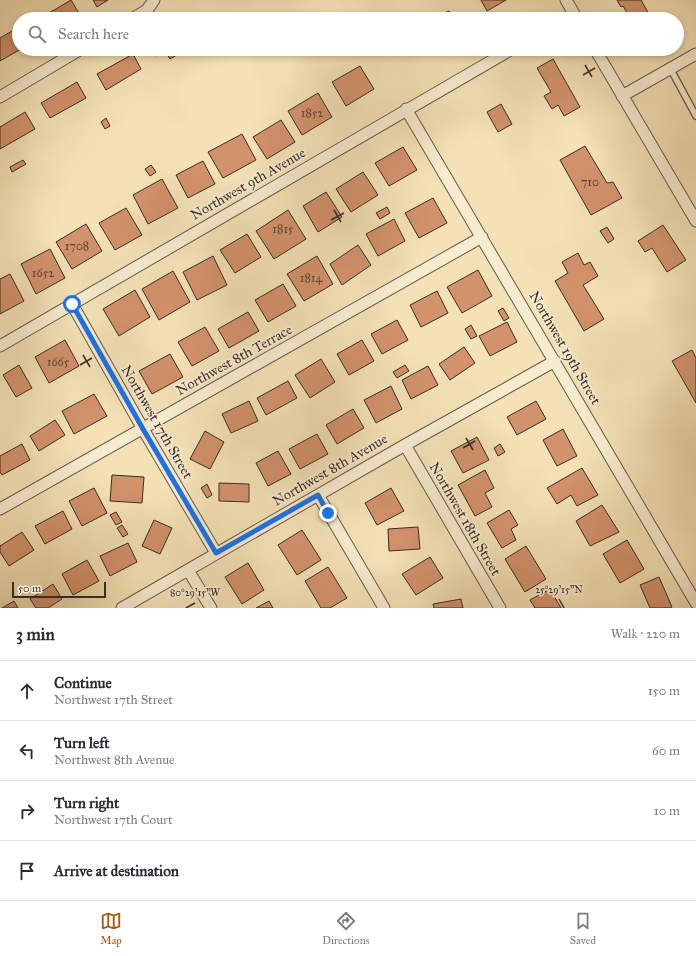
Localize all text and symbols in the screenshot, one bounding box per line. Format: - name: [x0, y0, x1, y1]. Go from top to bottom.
- search box: [12, 12, 684, 56]
- icon: search: [26, 23, 48, 45]
- text: Search here: [58, 25, 129, 43]
- house number: 1852: [301, 106, 323, 120]
- street label: Northwest 9th Avenue: [188, 144, 309, 224]
- house number: 710: [581, 175, 599, 189]
- house number: 1815: [272, 222, 294, 236]
- house number: 1708: [65, 239, 89, 253]
- house number: 1652: [32, 266, 54, 280]
- house number: 1814: [300, 271, 323, 285]
- street label: Northwest 19th Street: [526, 288, 604, 408]
- route start: [63, 295, 81, 313]
- street label: Northwest 8th Terrace: [173, 321, 295, 399]
- house number: 1665: [47, 355, 70, 369]
- street label: Northwest 17th Street: [118, 362, 196, 482]
- street label: Northwest 8th Avenue: [270, 430, 391, 510]
- street label: Northwest 18th Street: [426, 459, 504, 579]
- route end: [319, 504, 337, 522]
- scale bar: [12, 580, 106, 599]
- text: 50 m: [18, 582, 41, 595]
- text: 25°29'15"N: [535, 584, 583, 596]
- text: 80°29'15"W: [170, 587, 221, 599]
- text: 3 min: [16, 624, 55, 645]
- text: Walk · 220 m: [611, 626, 680, 642]
- text: Continue: [54, 674, 112, 692]
- icon: ahead: [16, 680, 38, 702]
- text: 150 m: [648, 683, 680, 699]
- text: Northwest 17th Street: [54, 692, 173, 708]
- text: Turn left: [54, 734, 110, 752]
- icon: left: [16, 740, 38, 762]
- text: 60 m: [652, 743, 680, 759]
- text: Northwest 8th Avenue: [54, 752, 175, 768]
- text: Turn right: [54, 794, 119, 812]
- icon: right: [16, 800, 38, 822]
- text: 10 m: [654, 803, 680, 819]
- text: Northwest 17th Court: [54, 812, 173, 828]
- icon: arrive: [16, 860, 38, 882]
- text: Arrive at destination: [54, 862, 179, 880]
- tab: Map: [100, 910, 122, 947]
- tab: Directions: [322, 910, 370, 947]
- tab: Saved: [570, 910, 596, 947]

